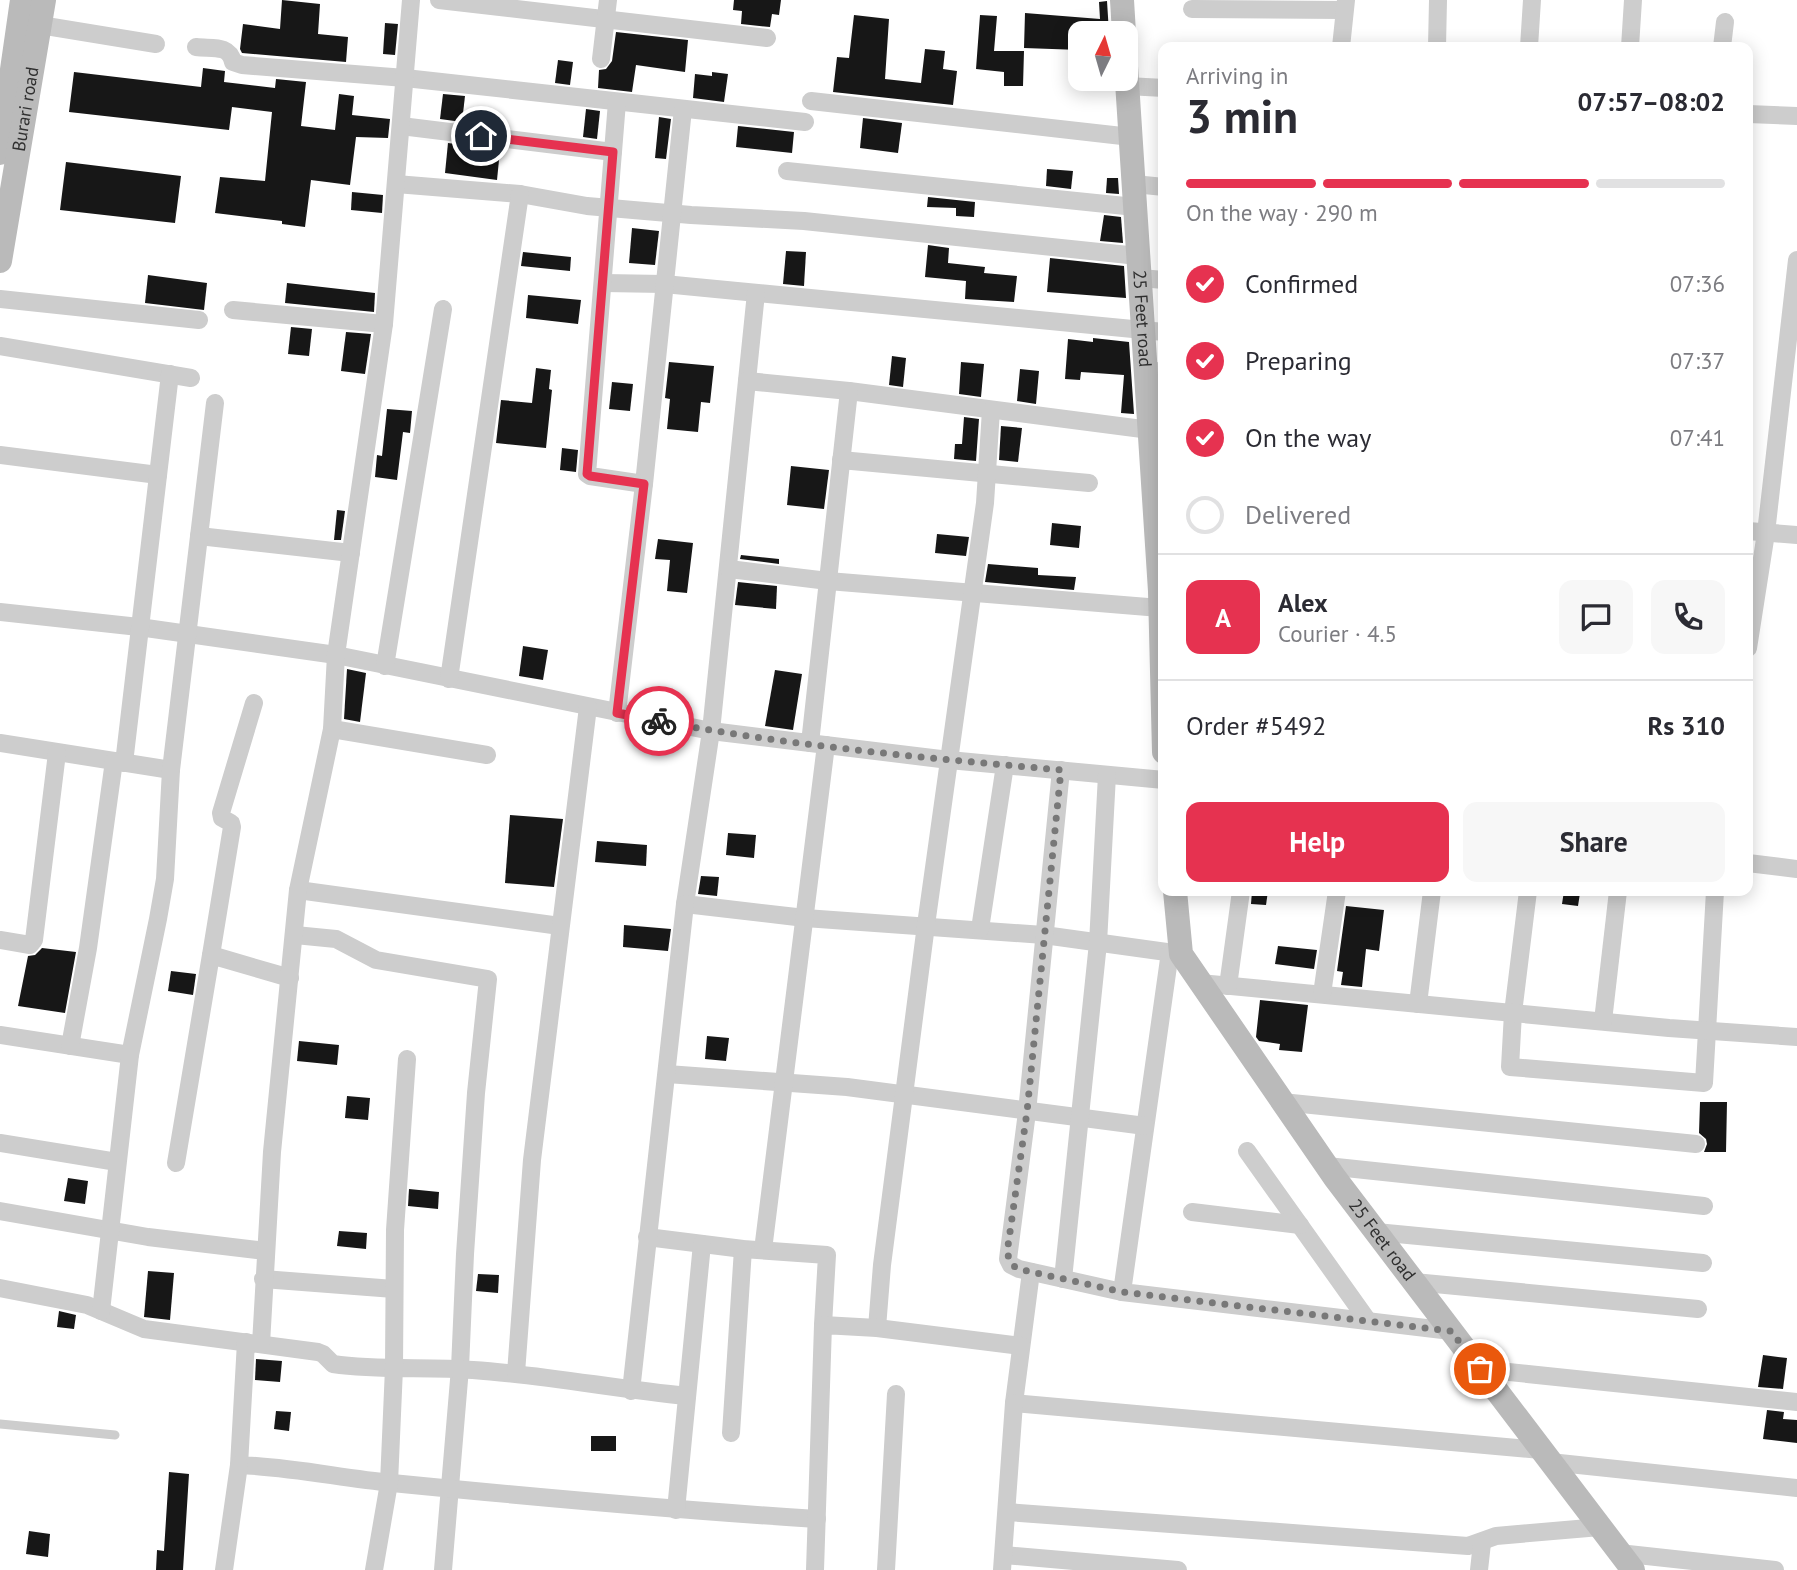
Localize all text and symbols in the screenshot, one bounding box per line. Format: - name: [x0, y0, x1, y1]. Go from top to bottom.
- north arrow: [1068, 21, 1138, 91]
- map controls: [1068, 21, 1138, 91]
- text: Arriving in: [1186, 61, 1288, 90]
- street label: Burari road: [7, 65, 44, 153]
- text: 07:57–08:02: [1578, 85, 1725, 118]
- text: 3 min: [1186, 86, 1298, 146]
- pin: [451, 106, 511, 166]
- icon: home: [462, 117, 500, 155]
- text: On the way · 290 m: [1186, 198, 1378, 227]
- icon: check: [1186, 265, 1224, 303]
- text: Confirmed: [1245, 267, 1358, 300]
- street label: 25 Feet road: [1128, 269, 1157, 368]
- text: 07:36: [1670, 269, 1725, 298]
- icon: check: [1186, 342, 1224, 380]
- text: Preparing: [1245, 344, 1352, 377]
- text: 07:37: [1670, 346, 1725, 375]
- icon: check: [1186, 419, 1224, 457]
- text: On the way: [1245, 421, 1371, 454]
- text: 07:41: [1670, 423, 1725, 452]
- text: Delivered: [1245, 498, 1351, 531]
- button: chat: [1559, 580, 1633, 654]
- button: phone: [1651, 580, 1725, 654]
- text: Alex: [1278, 586, 1328, 619]
- text: A: [1215, 601, 1231, 634]
- text: Courier · 4.5: [1278, 619, 1397, 648]
- courier: [624, 686, 694, 756]
- icon: bike: [640, 702, 678, 740]
- text: Order #5492: [1186, 709, 1326, 742]
- text: Rs 310: [1648, 709, 1725, 742]
- button: Help: [1186, 802, 1449, 882]
- button: Share: [1463, 802, 1725, 882]
- street label: 25 Feet road: [1344, 1194, 1421, 1285]
- pin: [1450, 1339, 1510, 1399]
- icon: bag: [1461, 1350, 1499, 1388]

